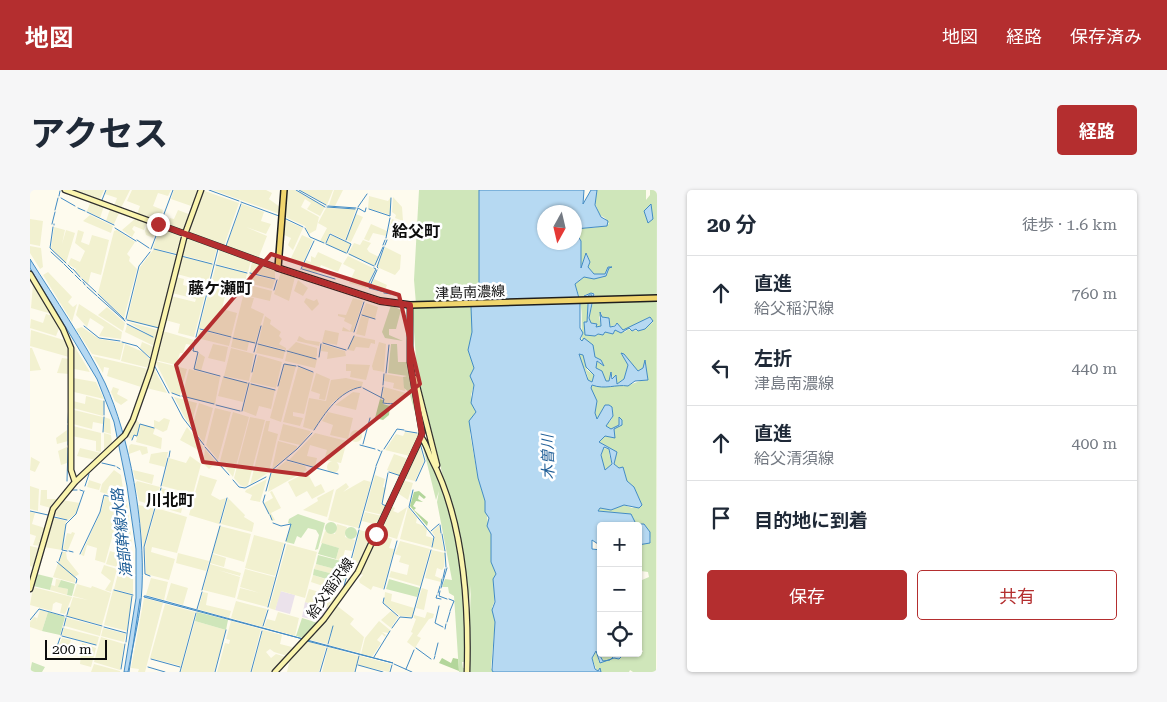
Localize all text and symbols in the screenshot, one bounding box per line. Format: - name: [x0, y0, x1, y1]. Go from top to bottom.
- text: 地図: [25, 24, 73, 52]
- text: 地図: [942, 26, 978, 47]
- text: 経路: [1006, 26, 1042, 47]
- text: 保存済み: [1070, 26, 1142, 47]
- button: 経路: [1057, 105, 1137, 155]
- text: アクセス: [30, 114, 168, 155]
- north arrow: [537, 205, 582, 250]
- route end: [147, 213, 170, 236]
- text: 20 分: [707, 213, 757, 237]
- text: 徒歩 · 1.6 km: [1022, 215, 1117, 234]
- district label: 給父町: [392, 222, 440, 241]
- text: 直進: [754, 272, 792, 295]
- district label: 藤ケ瀬町: [188, 279, 252, 298]
- icon: ahead: [707, 279, 735, 307]
- street label: 津島南濃線: [435, 283, 505, 301]
- text: 760 m: [1071, 284, 1117, 303]
- text: 給父稲沢線: [754, 299, 834, 318]
- text: 左折: [754, 347, 792, 370]
- icon: left: [707, 354, 735, 382]
- text: 440 m: [1071, 359, 1117, 378]
- text: 津島南濃線: [754, 374, 834, 393]
- text: 直進: [754, 422, 792, 445]
- icon: ahead: [707, 429, 735, 457]
- water label: 木曽川: [539, 432, 557, 480]
- text: 400 m: [1071, 434, 1117, 453]
- text: 給父清須線: [754, 449, 834, 468]
- water label: 海部幹線水路: [108, 485, 136, 579]
- district label: 川北町: [146, 491, 194, 510]
- icon: arrive: [707, 504, 735, 532]
- text: 目的地に到着: [754, 509, 868, 532]
- map controls: [597, 522, 642, 657]
- button: +: [597, 522, 642, 567]
- route start: [365, 523, 388, 546]
- street label: 給父稲沢線: [303, 555, 357, 621]
- button: −: [597, 567, 642, 612]
- button: 保存: [707, 570, 907, 620]
- button: 共有: [917, 570, 1117, 620]
- button: locate: [597, 612, 642, 657]
- scale bar: [45, 637, 108, 660]
- text: 200 m: [52, 641, 92, 657]

